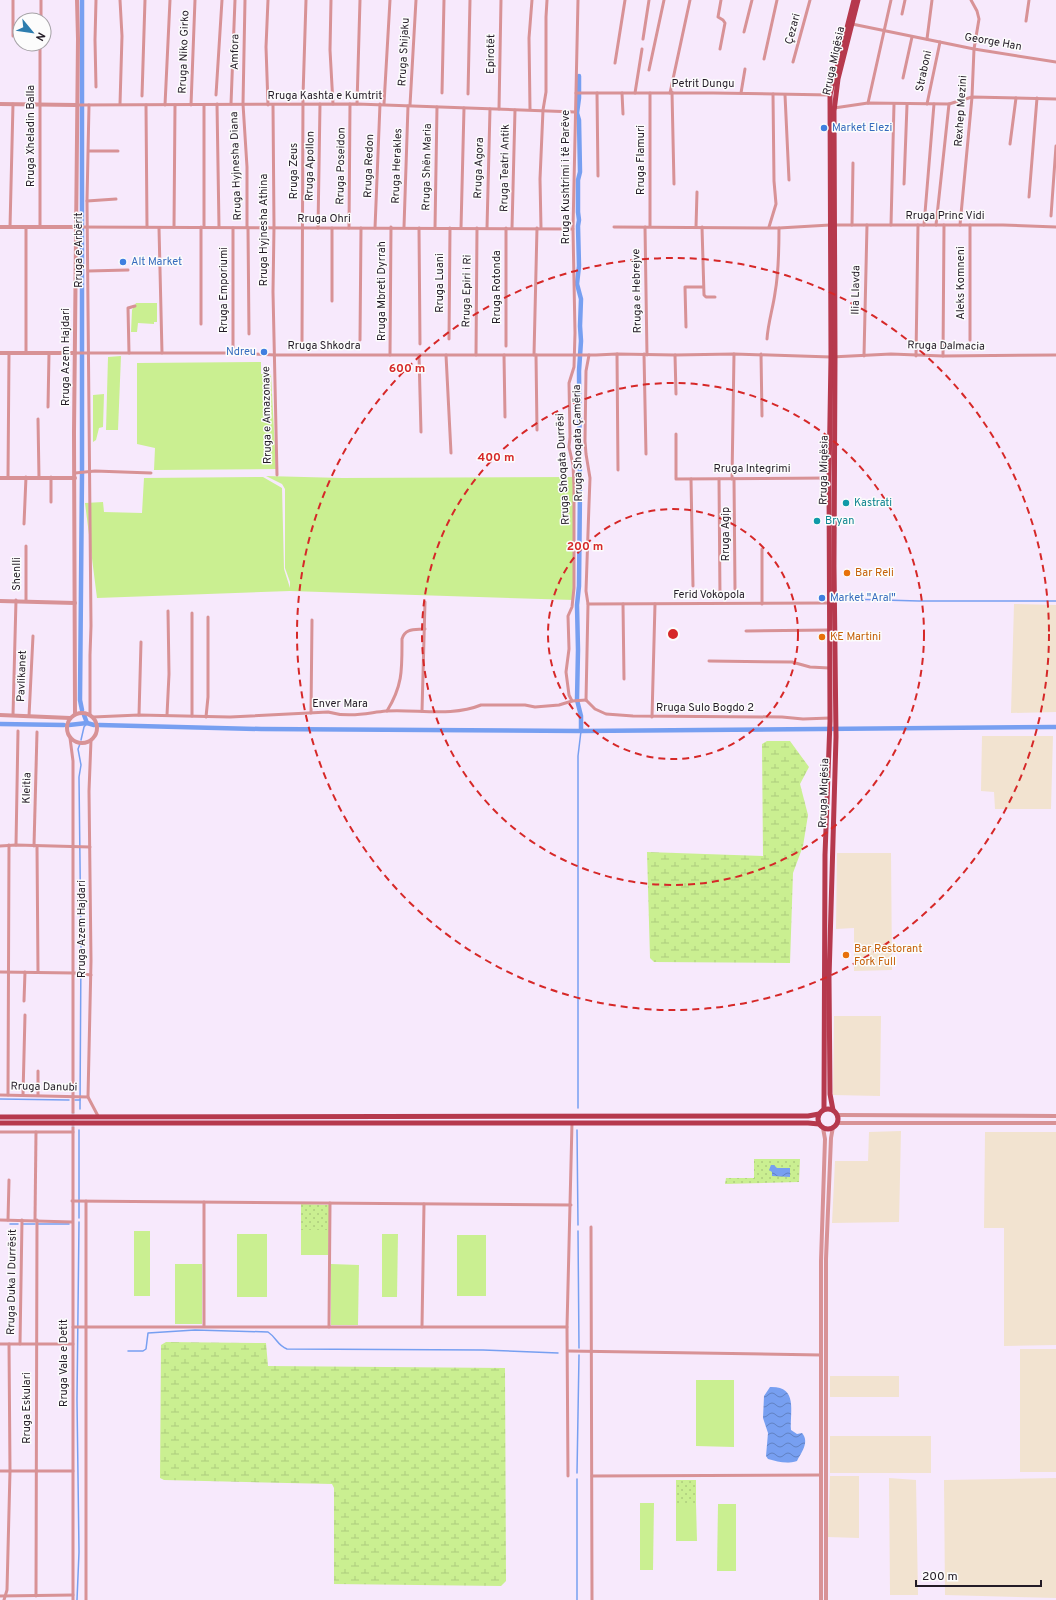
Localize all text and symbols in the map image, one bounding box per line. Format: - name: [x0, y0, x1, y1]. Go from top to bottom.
- street label: Rruga Niko Girko: [176, 10, 192, 94]
- north arrow: [12, 12, 52, 52]
- street label: Çezari: [782, 12, 804, 46]
- street label: Rruga Shijaku: [395, 17, 413, 87]
- street label: Rruga Miqësia: [820, 25, 848, 97]
- text: N: [32, 30, 48, 43]
- street label: George Han: [963, 30, 1023, 54]
- street label: Amfora: [228, 34, 242, 70]
- street label: Epirotët: [484, 34, 498, 74]
- street label: Straboni: [913, 49, 935, 93]
- street label: Rexhep Mezini: [952, 75, 970, 147]
- street label: Petrit Dungu: [672, 77, 734, 91]
- street label: Rruga Xheladin Balla: [24, 85, 38, 187]
- street label: Rruga Kashta e Kumtrit: [268, 89, 382, 103]
- street label: Rruga Kushtrimi i të Parëve: [559, 110, 573, 244]
- street label: Rruga Hyjnesha Diana: [227, 111, 245, 221]
- place label: Market Elezi: [832, 121, 892, 135]
- street label: Rruga Shën Maria: [419, 123, 435, 211]
- marker: Market Elezi: [819, 123, 829, 133]
- street label: Rruga Teatri Antik: [497, 124, 513, 212]
- street label: Rruga Flamuri: [634, 125, 648, 195]
- street label: Rruga Poseidon: [333, 127, 349, 205]
- street label: Rruga Herakles: [389, 128, 405, 204]
- street label: Rruga Apollon: [302, 131, 318, 201]
- street label: Rruga Redon: [361, 134, 377, 198]
- street label: Rruga Agora: [471, 137, 487, 199]
- street label: Rruga Zeus: [287, 143, 301, 199]
- street label: Rruga Hyjnesha Athina: [257, 174, 271, 286]
- street label: Rruga Princ Vidi: [905, 209, 985, 223]
- street label: Rruga e Arbërit: [72, 212, 86, 288]
- street label: Rruga Ohri: [297, 212, 351, 226]
- street label: Rruga Mbreti Dyrrah: [375, 241, 389, 341]
- street label: Aleks Komneni: [954, 246, 968, 320]
- street label: Rruga Emporiumi: [217, 247, 231, 333]
- street label: Rruga e Hebrejve: [629, 248, 645, 333]
- street label: Rruga Rotonda: [490, 250, 504, 324]
- street label: Rruga Luani: [433, 253, 447, 313]
- street label: Rruga Epiri i Ri: [459, 254, 475, 328]
- place label: Alt Market: [131, 255, 182, 269]
- marker: Alt Market: [118, 257, 128, 267]
- street label: Ilia Llavda: [849, 265, 863, 315]
- street label: Rruga Azem Hajdari: [59, 308, 73, 406]
- street label: Rruga Dalmacia: [907, 338, 985, 354]
- street label: Rruga Shkodra: [288, 339, 361, 353]
- place label: Ndreu: [226, 345, 256, 359]
- marker: Ndreu: [259, 347, 269, 357]
- text: 600 m: [389, 361, 425, 377]
- street label: Rruga e Amazonave: [259, 366, 275, 464]
- street label: Rruga Shoqata Çamëria: [570, 384, 586, 502]
- street label: Rruga Shoqata Durrësi: [553, 413, 573, 525]
- street label: Rruga Miqësia: [816, 435, 832, 505]
- text: 400 m: [477, 450, 515, 466]
- street label: Rruga Integrimi: [714, 462, 790, 476]
- place label: Kastrati: [854, 496, 892, 510]
- marker: Kastrati: [841, 498, 851, 508]
- street label: Rruga Agip: [719, 507, 733, 561]
- place label: Bryan: [825, 514, 854, 528]
- marker: Bryan: [812, 516, 822, 526]
- text: 200 m: [567, 539, 603, 555]
- street label: Shenlli: [10, 557, 24, 591]
- place label: Bar Reli: [855, 566, 894, 580]
- marker: Bar Reli: [842, 568, 852, 578]
- street label: Ferid Vokopola: [673, 588, 745, 602]
- place label: Market "Aral": [830, 591, 896, 605]
- marker: Market "Aral": [817, 593, 827, 603]
- centre of rings: [666, 627, 680, 641]
- place label: KE Martini: [830, 630, 881, 644]
- marker: KE Martini: [817, 632, 827, 642]
- street label: Pavlikanet: [14, 650, 30, 702]
- street label: Enver Mara: [312, 697, 368, 711]
- street label: Rruga Sulo Bogdo 2: [656, 701, 754, 715]
- street label: Rruga Miqësia: [816, 758, 832, 828]
- street label: Kleitia: [19, 772, 35, 804]
- street label: Rruga Azem Hajdari: [75, 880, 89, 978]
- place label: Bar Restorant Fork Full: [854, 942, 922, 969]
- marker: Bar Restorant Fork Full: [841, 950, 851, 960]
- street label: Rruga Danubi: [10, 1079, 78, 1095]
- street label: Rruga Duka I Durrësit: [4, 1229, 20, 1335]
- street label: Rruga Vala e Detit: [57, 1319, 71, 1407]
- street label: Rruga Eskulari: [20, 1372, 34, 1444]
- scale bar: [916, 1562, 1041, 1588]
- text: 200 m: [922, 1569, 958, 1585]

